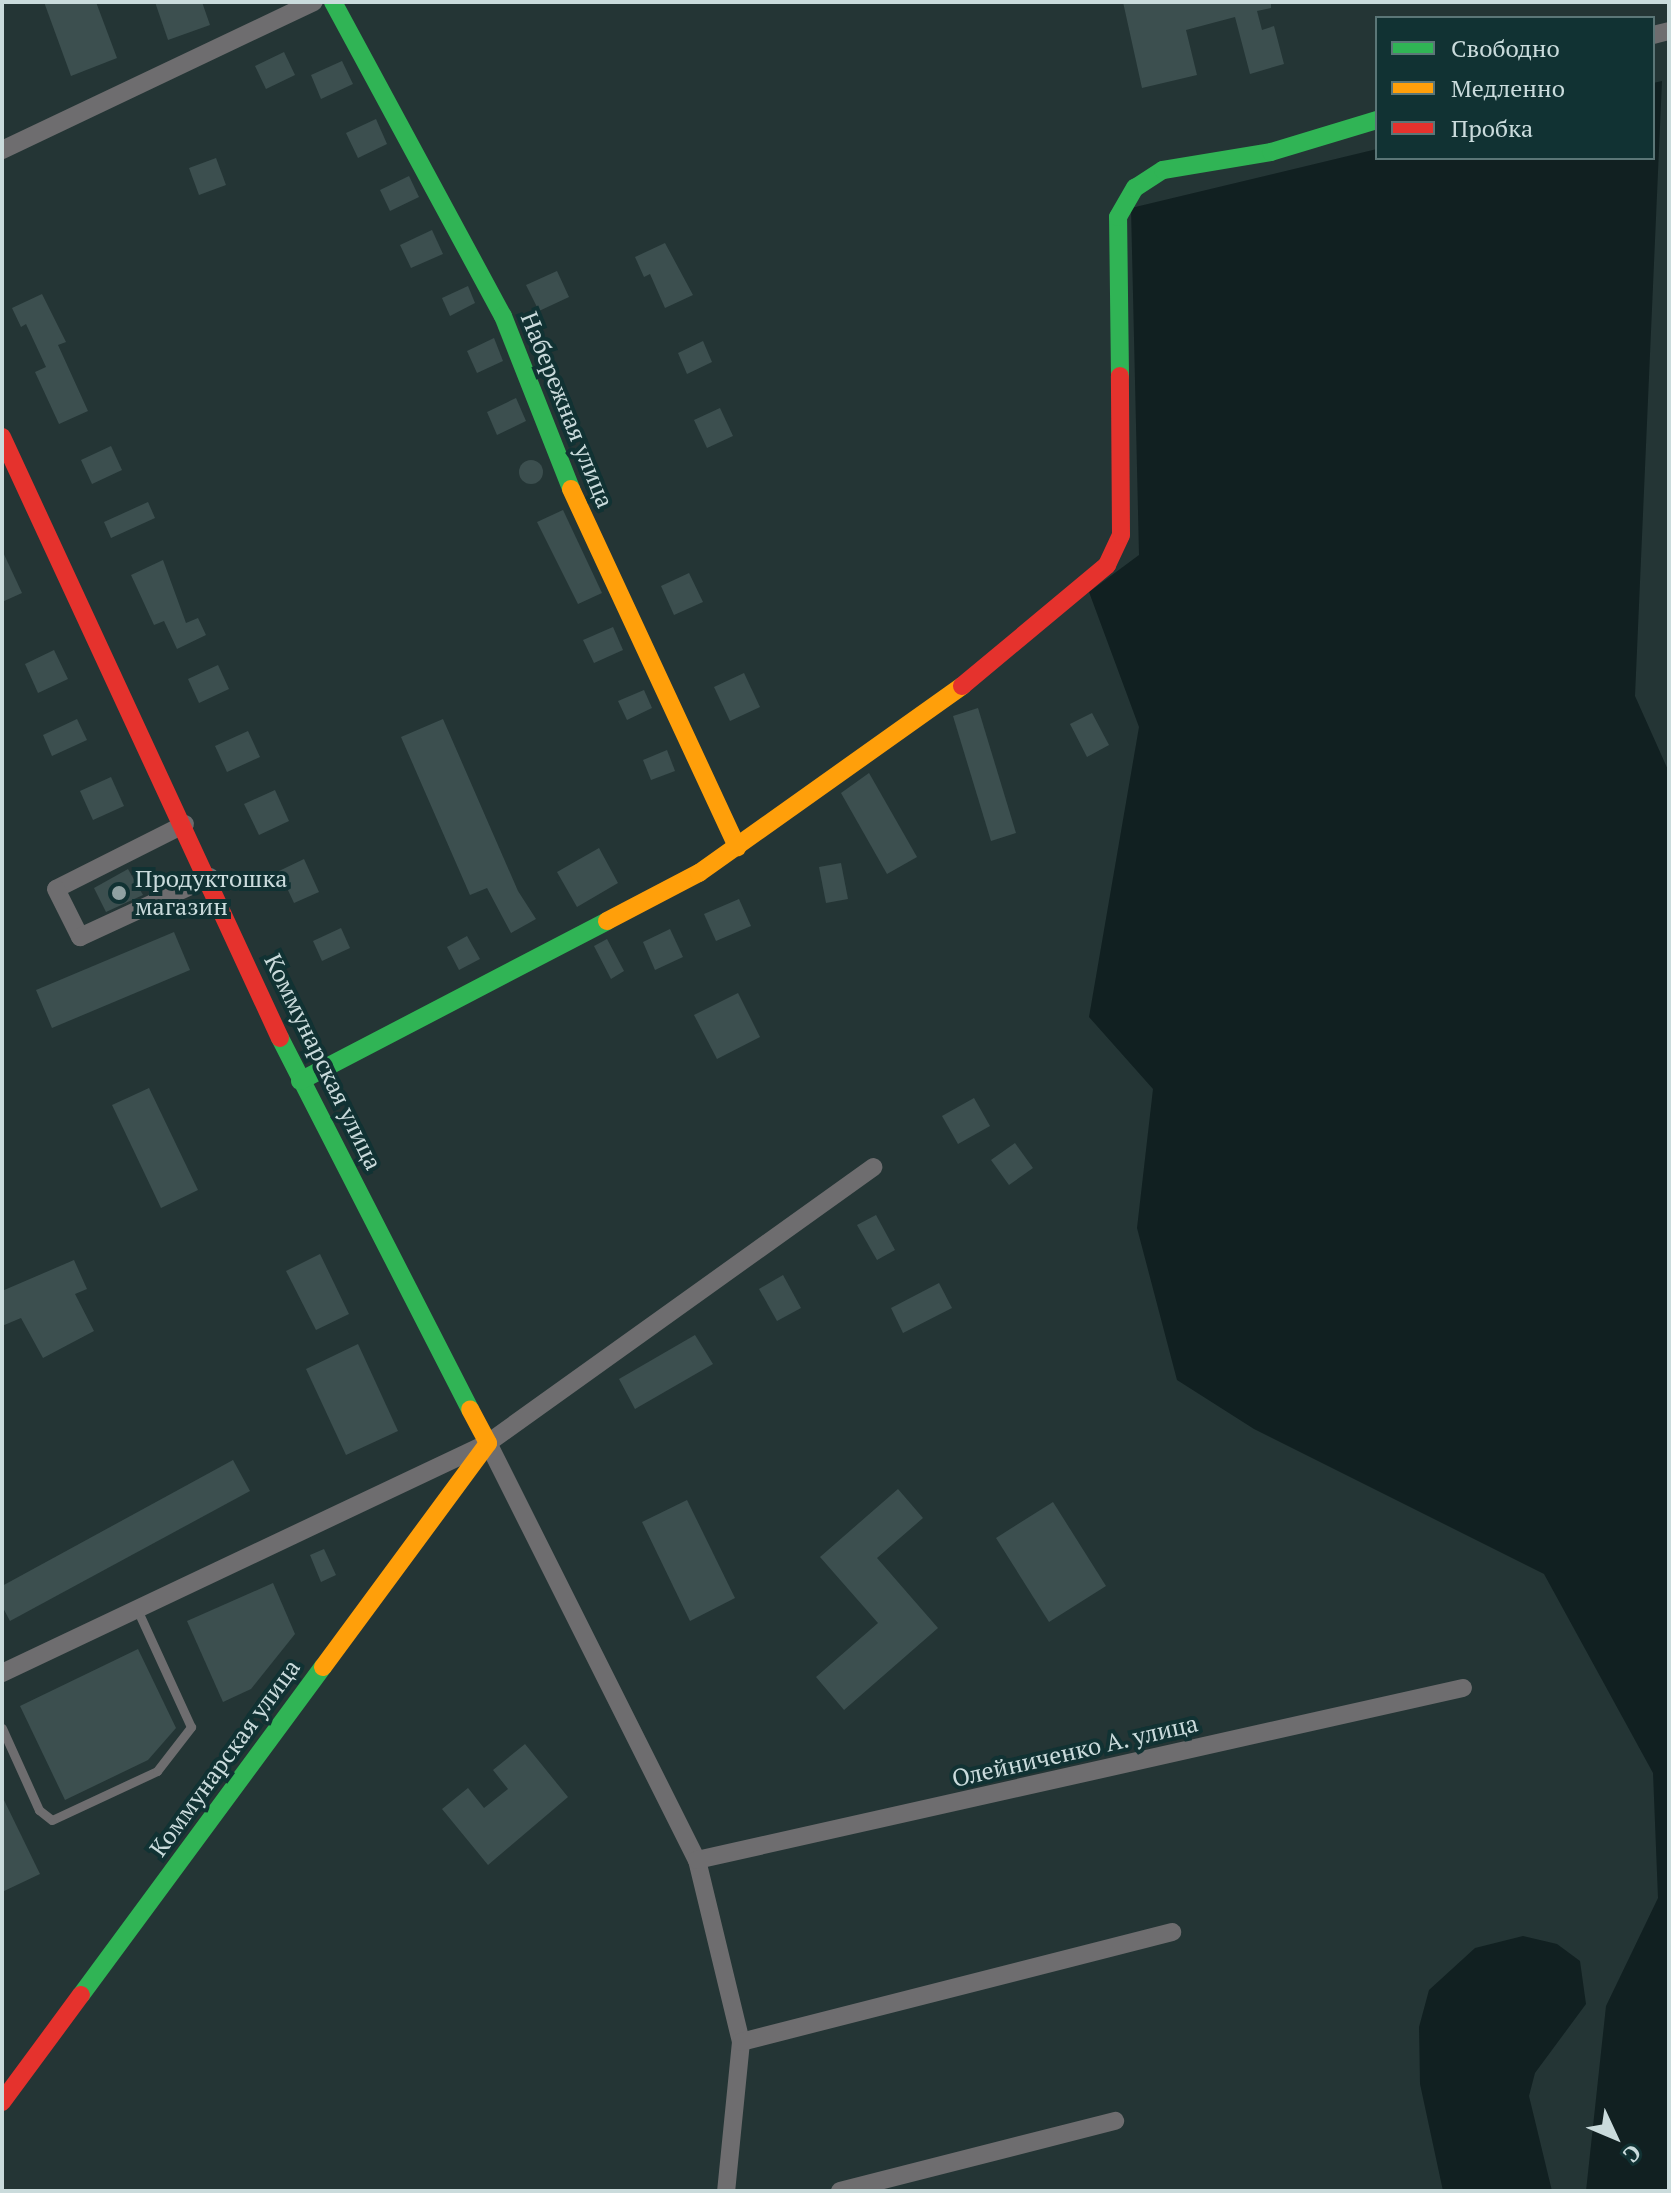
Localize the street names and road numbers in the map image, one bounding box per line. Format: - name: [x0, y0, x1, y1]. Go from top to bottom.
- street label: Набережная улица: [515, 308, 619, 512]
- street label: Коммунарская улица: [258, 949, 388, 1175]
- street label: Коммунарская улица: [144, 1654, 306, 1862]
- street label: Олейниченко А. улица: [949, 1709, 1201, 1793]

